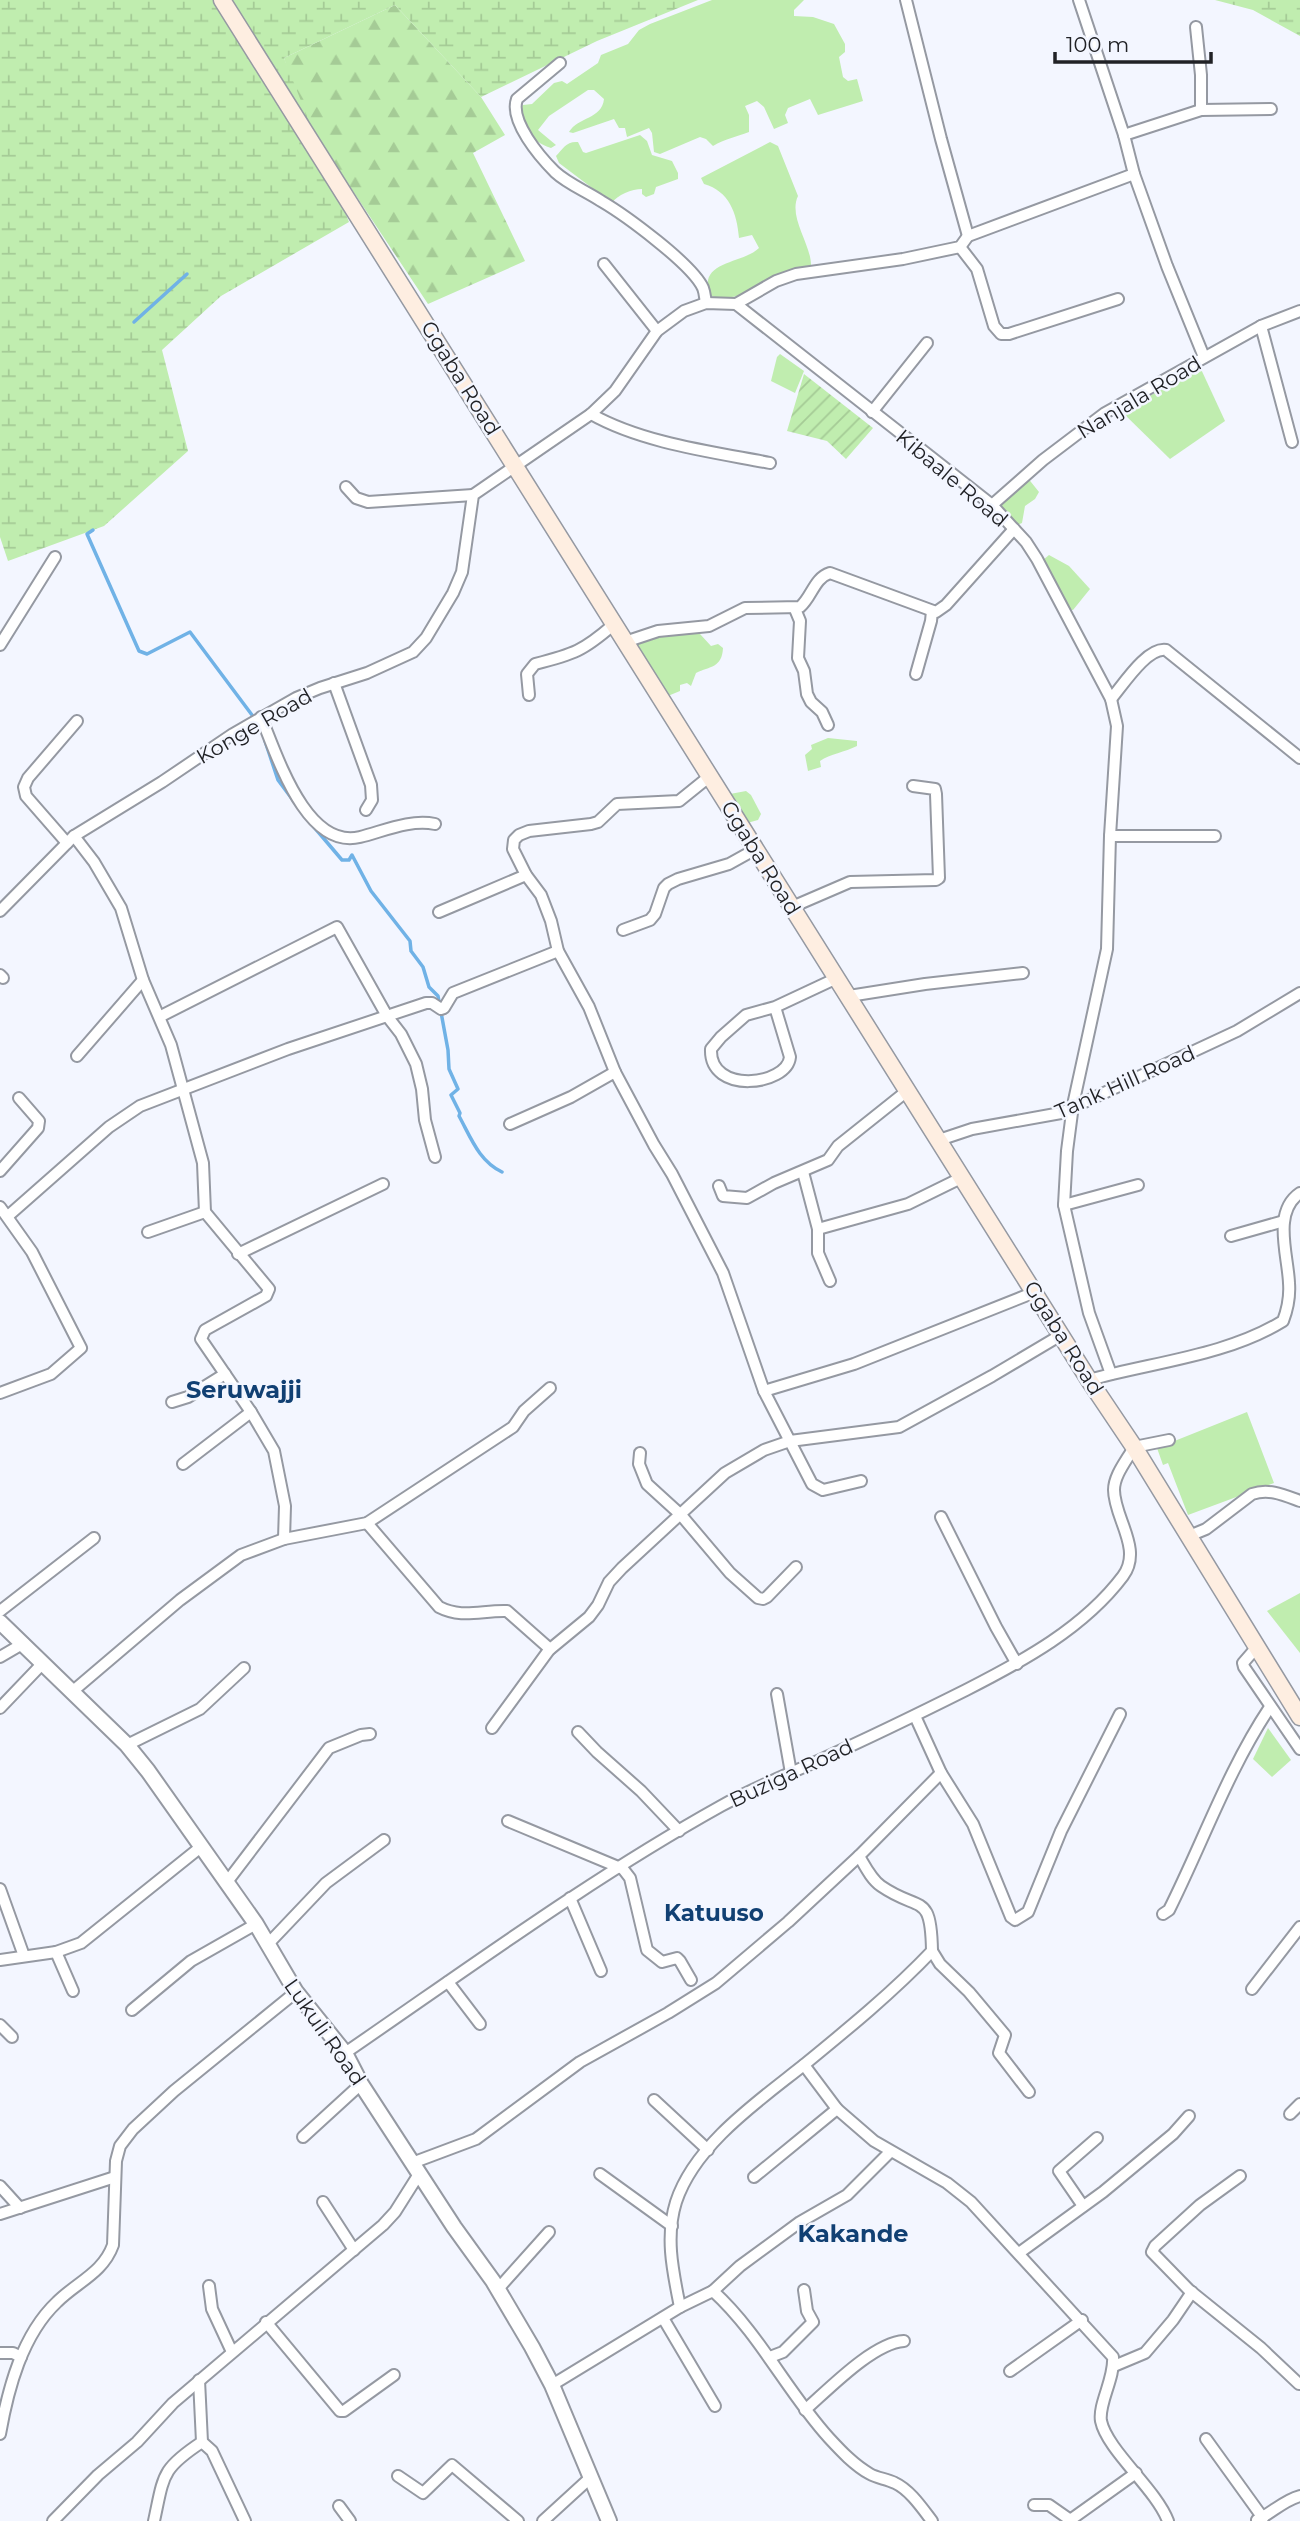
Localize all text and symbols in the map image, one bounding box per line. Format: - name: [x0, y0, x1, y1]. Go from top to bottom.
- scale bar: [1055, 21, 1211, 65]
- text: 100 m: [1066, 32, 1129, 57]
- street label: Ggaba Road: [416, 316, 506, 440]
- street label: Nanjala Road: [1072, 350, 1206, 444]
- street label: Kibaale Road: [891, 424, 1013, 532]
- street label: Konge Road: [192, 683, 316, 769]
- street label: Ggaba Road: [716, 796, 806, 920]
- street label: Tank Hill Road: [1051, 1040, 1199, 1124]
- street label: Ggaba Road: [1019, 1276, 1109, 1400]
- district label: Seruwajji: [186, 1375, 302, 1404]
- street label: Buziga Road: [725, 1733, 857, 1813]
- district label: Katuuso: [664, 1899, 764, 1927]
- street label: Lukuli Road: [279, 1974, 371, 2090]
- district label: Kakande: [797, 2219, 909, 2248]

